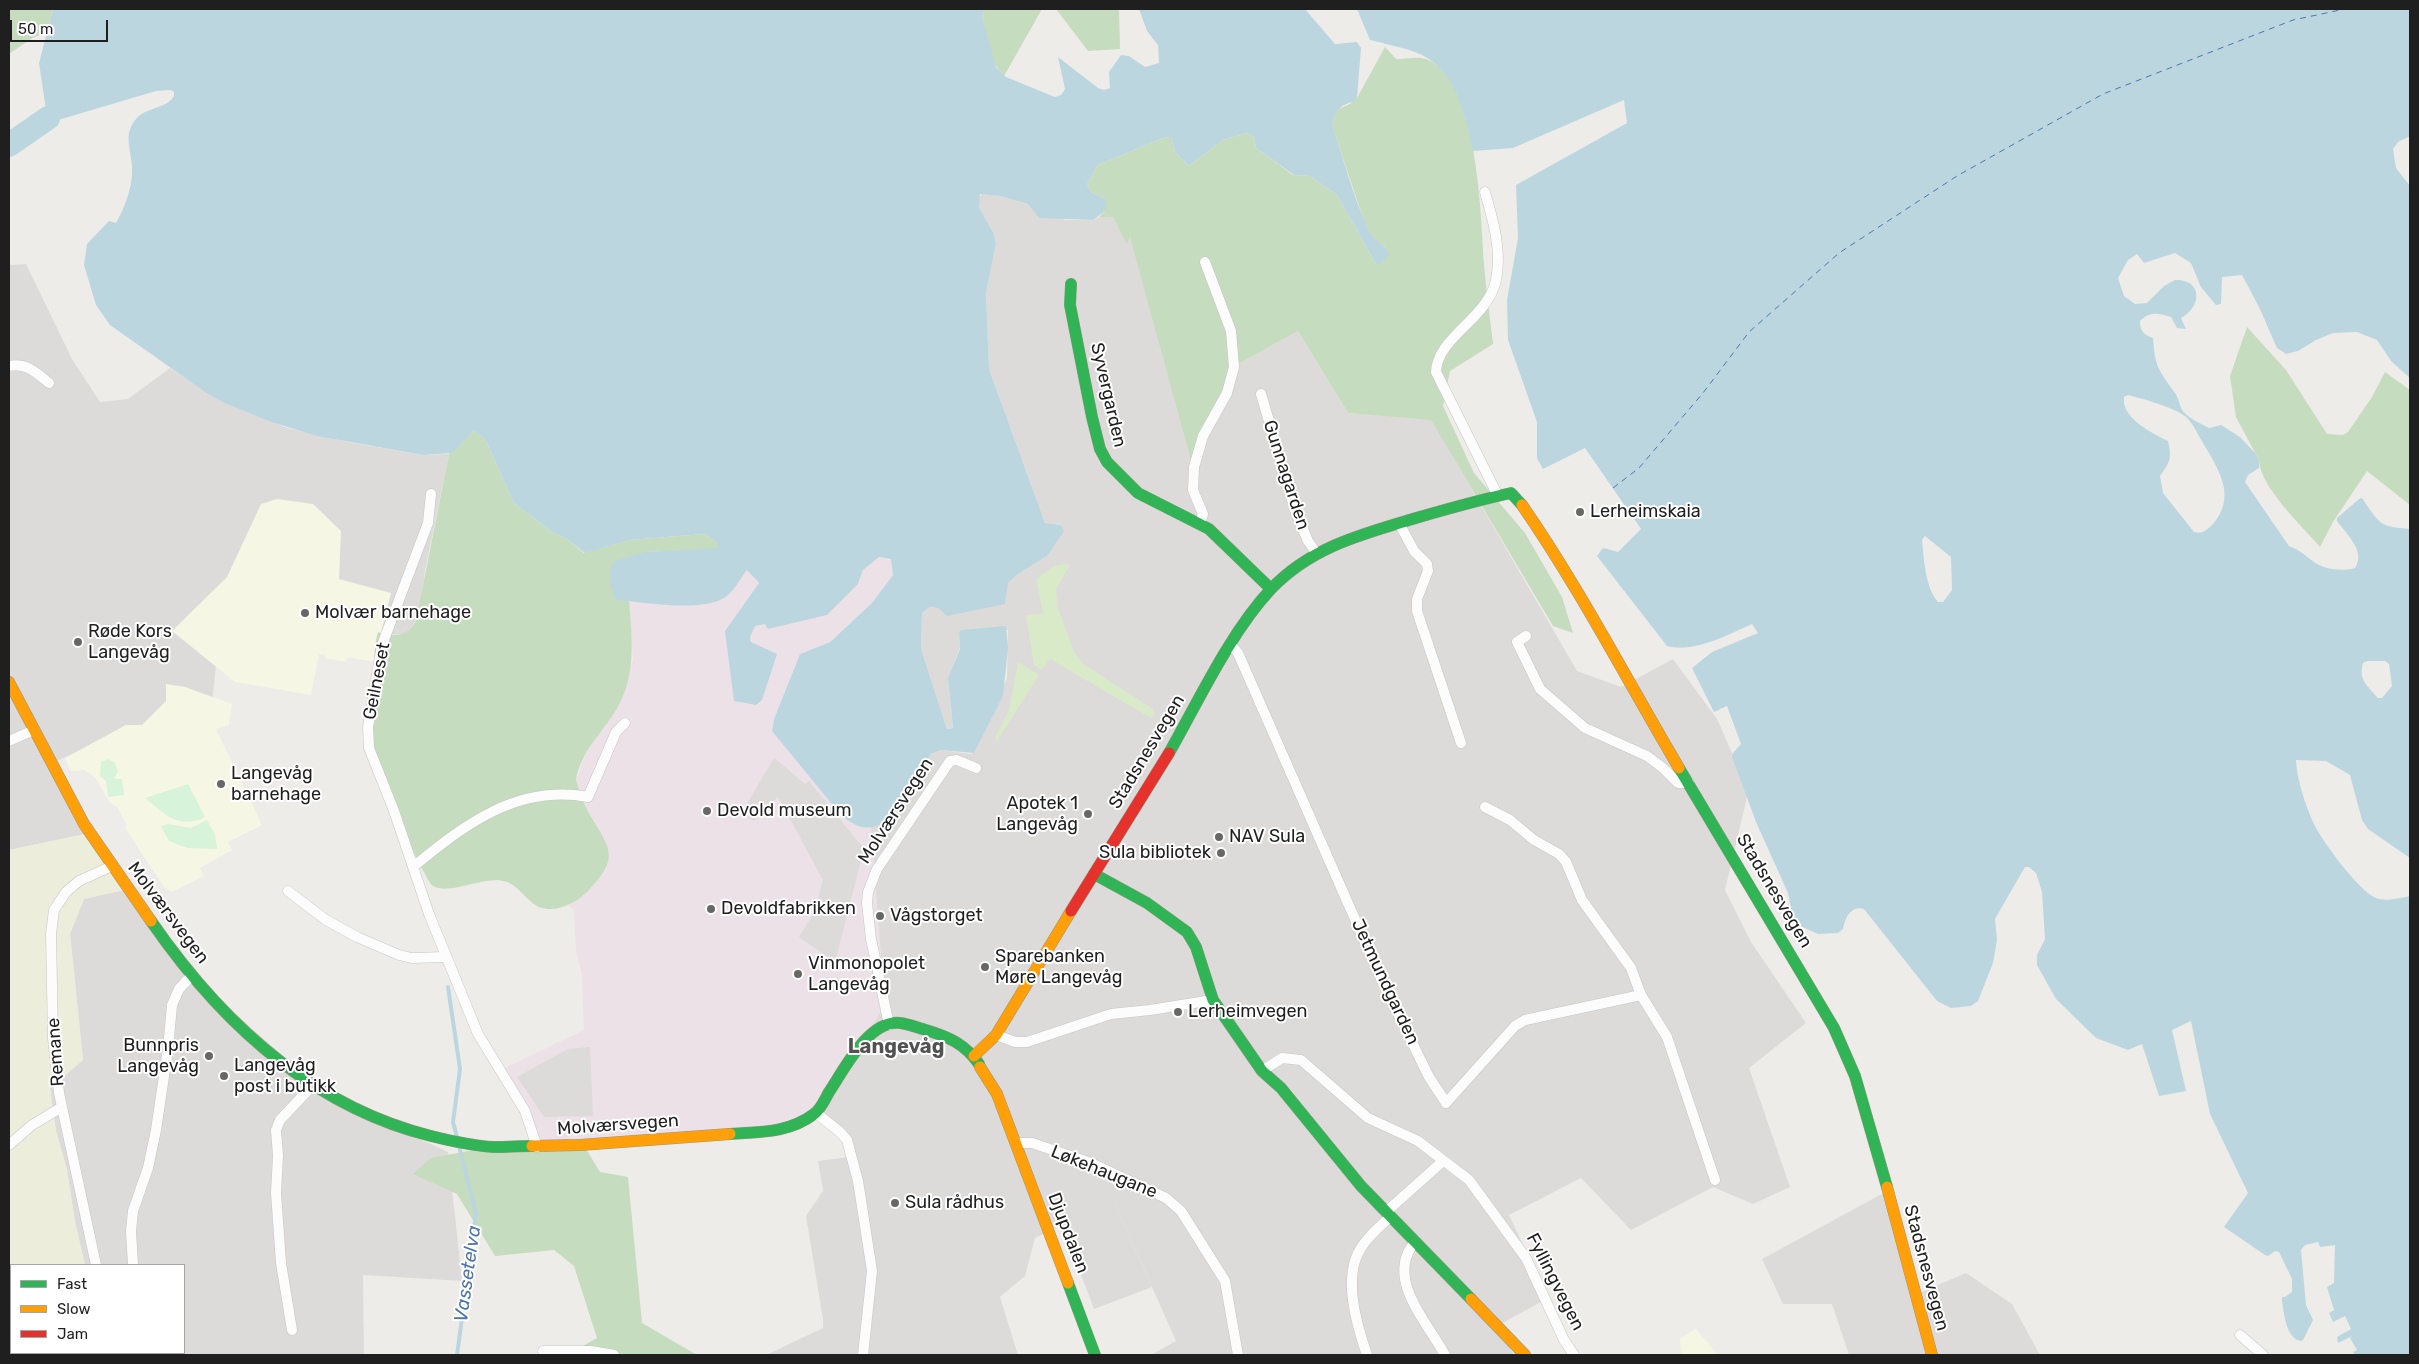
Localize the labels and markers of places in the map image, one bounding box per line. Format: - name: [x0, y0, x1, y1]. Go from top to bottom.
- place label: Lerheimskaia: [1590, 501, 1701, 523]
- marker: Lerheimskaia: [1574, 506, 1586, 518]
- place label: Molvær barnehage: [315, 602, 471, 624]
- marker: Molvær barnehage: [299, 607, 311, 619]
- place label: Røde Kors Langevåg: [88, 621, 172, 664]
- marker: Røde Kors Langevåg: [72, 636, 84, 648]
- place label: Langevåg barnehage: [231, 763, 321, 806]
- marker: Langevåg barnehage: [215, 778, 227, 790]
- place label: Apotek 1 Langevåg: [996, 793, 1078, 836]
- place label: Devold museum: [717, 800, 852, 822]
- marker: Devold museum: [701, 805, 713, 817]
- marker: Apotek 1 Langevåg: [1082, 808, 1094, 820]
- place label: NAV Sula: [1229, 826, 1305, 848]
- marker: NAV Sula: [1213, 831, 1225, 843]
- place label: Sula bibliotek: [1099, 842, 1211, 864]
- marker: Sula bibliotek: [1215, 847, 1227, 859]
- place label: Devoldfabrikken: [721, 898, 856, 920]
- marker: Devoldfabrikken: [705, 903, 717, 915]
- place label: Vågstorget: [890, 905, 982, 927]
- marker: Vågstorget: [874, 910, 886, 922]
- place label: Sparebanken Møre Langevåg: [995, 946, 1123, 989]
- place label: Vinmonopolet Langevåg: [808, 953, 925, 996]
- marker: Sparebanken Møre Langevåg: [979, 961, 991, 973]
- marker: Vinmonopolet Langevåg: [792, 968, 804, 980]
- place label: Lerheimvegen: [1188, 1001, 1307, 1023]
- marker: Lerheimvegen: [1172, 1006, 1184, 1018]
- place label: Bunnpris Langevåg: [117, 1035, 199, 1078]
- marker: Bunnpris Langevåg: [203, 1050, 215, 1062]
- place label: Langevåg post i butikk: [234, 1055, 336, 1098]
- marker: Langevåg post i butikk: [218, 1070, 230, 1082]
- place label: Sula rådhus: [905, 1192, 1004, 1214]
- marker: Sula rådhus: [889, 1197, 901, 1209]

